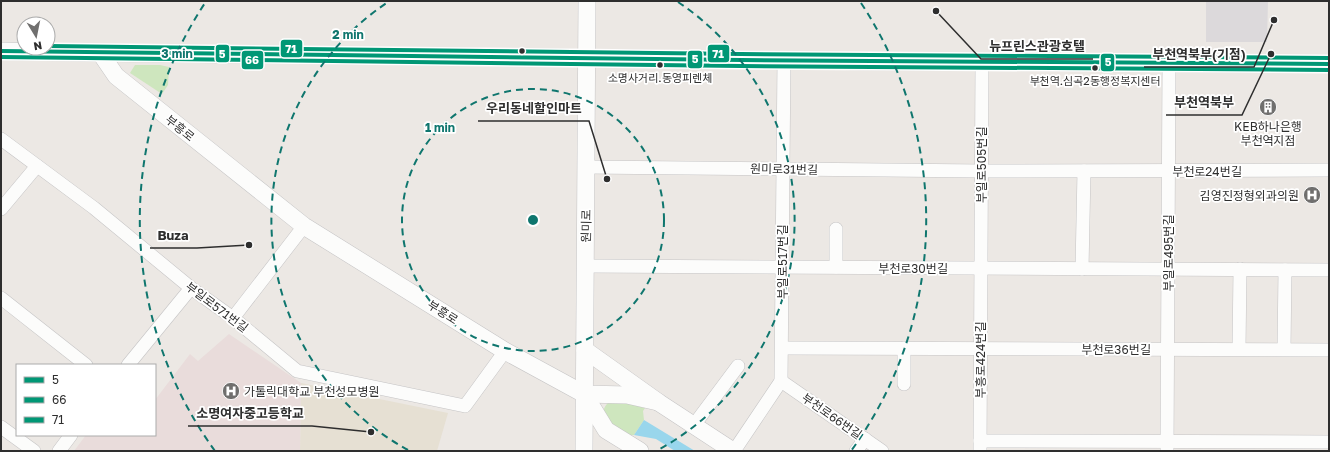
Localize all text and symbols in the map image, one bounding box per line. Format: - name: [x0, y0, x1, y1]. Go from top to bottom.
- north arrow: [16, 16, 56, 56]
- text: 2 min: [332, 27, 364, 42]
- callout: 뉴프린스관광호텔: [981, 34, 1093, 59]
- text: 뉴프린스관광호텔: [989, 38, 1085, 54]
- text: N: [33, 39, 43, 53]
- line badge: 71: [280, 39, 303, 58]
- text: 71: [285, 42, 297, 55]
- callout: 부천역북부(기점): [1144, 42, 1254, 67]
- line badge: 5: [215, 44, 230, 63]
- line badge: 71: [707, 44, 730, 63]
- text: 3 min: [161, 46, 193, 61]
- unlabelled marker: [517, 46, 527, 56]
- text: 부천역북부(기점): [1152, 46, 1246, 62]
- text: 5: [219, 47, 226, 60]
- text: 71: [712, 47, 724, 60]
- line badge: 66: [241, 50, 264, 70]
- line badge: 5: [687, 50, 703, 69]
- text: 5: [692, 52, 699, 65]
- text: 66: [245, 53, 259, 66]
- line badge: 5: [1100, 53, 1115, 72]
- text: 5: [1105, 55, 1112, 68]
- marker: 소명사거리.동영피렌체: [655, 60, 665, 70]
- marker: 부천역.심곡2동행정복지센터: [1090, 63, 1100, 73]
- place label: 소명사거리.동영피렌체: [608, 71, 712, 84]
- place label: 부천역.심곡2동행정복지센터: [1029, 74, 1161, 87]
- callout: 부천역북부: [1166, 90, 1242, 115]
- text: 부천역북부: [1174, 94, 1234, 110]
- callout: 우리동네할인마트: [478, 96, 589, 121]
- building icon: KEB하나은행 부천역지점: [1258, 97, 1278, 117]
- text: 우리동네할인마트: [486, 100, 582, 116]
- street label: 부흥로: [162, 112, 198, 144]
- place label: KEB하나은행 부천역지점: [1234, 119, 1302, 148]
- text: 1 min: [425, 120, 455, 135]
- street label: 부일로505번길: [974, 127, 989, 203]
- street label: 원미로31번길: [750, 161, 818, 177]
- street label: 부천로24번길: [1172, 164, 1242, 179]
- hospital icon: 김영진정형외과의원: [1302, 185, 1322, 205]
- place label: 김영진정형외과의원: [1200, 188, 1299, 203]
- street label: 원미로: [578, 209, 594, 243]
- centre of rings: [526, 213, 540, 227]
- street label: 부일로495번길: [1161, 215, 1176, 291]
- callout: Buza: [150, 223, 197, 248]
- street label: 부일로517번길: [775, 225, 790, 299]
- text: Buza: [157, 227, 189, 243]
- street label: 부천로30번길: [878, 261, 948, 276]
- street label: 부일로571번길: [183, 279, 251, 335]
- street label: 부흥로: [425, 297, 461, 327]
- street label: 부흥로424번길: [973, 322, 988, 398]
- street label: 부천로36번길: [1081, 342, 1151, 357]
- legend: [16, 364, 156, 436]
- text: 5: [52, 372, 59, 387]
- hospital icon: 가톨릭대학교 부천성모병원: [221, 381, 241, 401]
- place label: 가톨릭대학교 부천성모병원: [244, 384, 379, 399]
- street label: 부천로66번길: [799, 390, 865, 442]
- text: 66: [52, 392, 67, 407]
- callout: 소명여자중고등학교: [188, 401, 312, 426]
- text: 소명여자중고등학교: [196, 405, 304, 421]
- text: 71: [52, 412, 64, 427]

